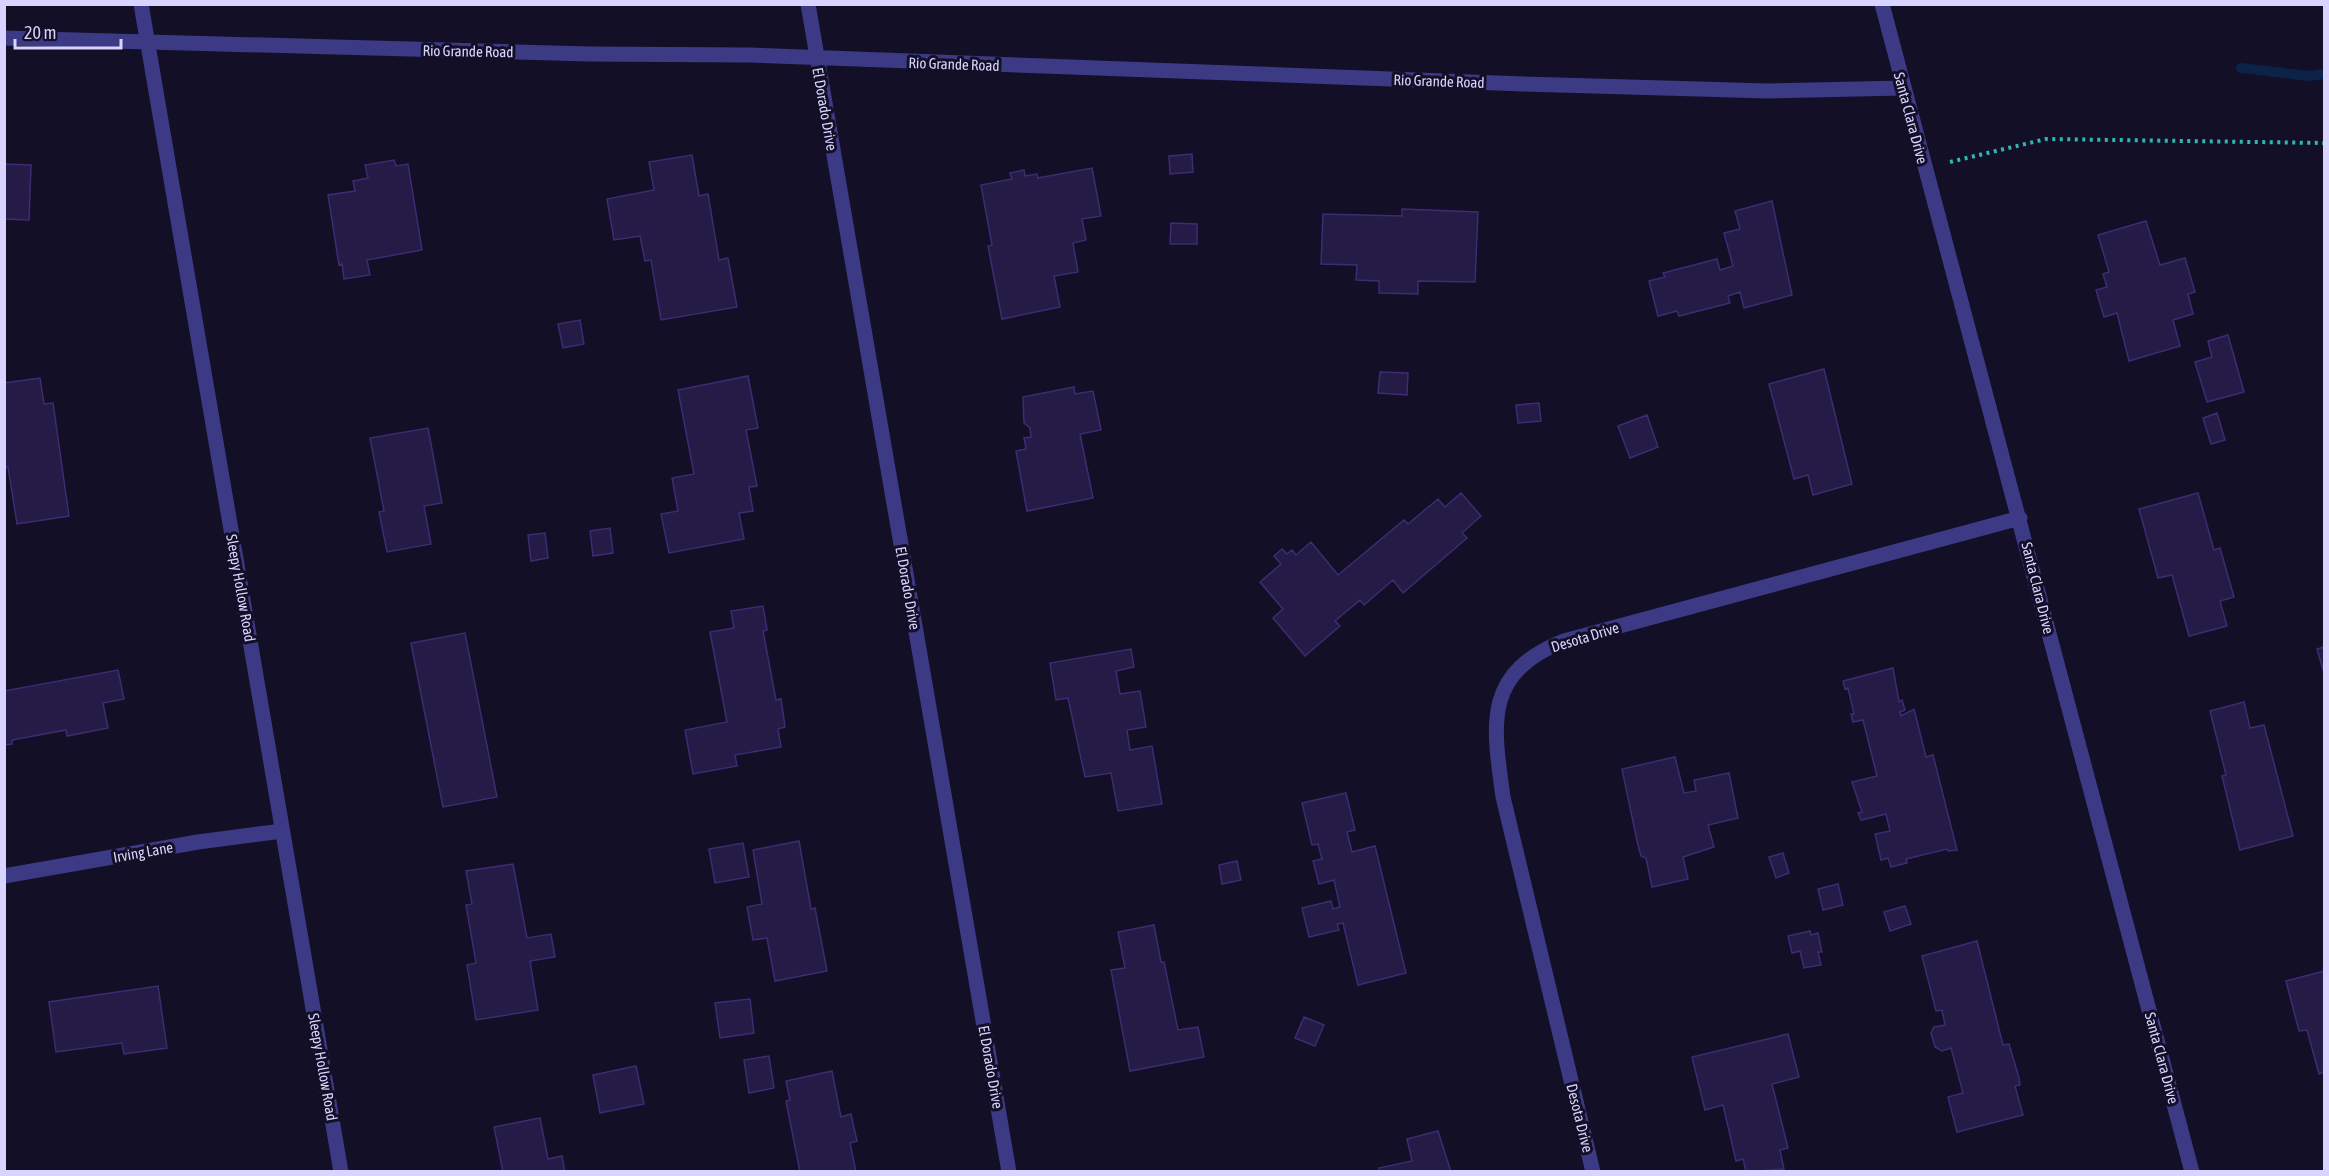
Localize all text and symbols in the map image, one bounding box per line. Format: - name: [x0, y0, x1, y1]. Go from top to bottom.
- scale bar: [15, 12, 122, 50]
- text: 20 m: [24, 22, 56, 43]
- street label: Rio Grande Road: [422, 42, 514, 60]
- street label: Rio Grande Road: [908, 54, 1000, 74]
- street label: El Dorado Drive: [809, 66, 841, 152]
- street label: Santa Clara Drive: [1891, 70, 1931, 166]
- street label: Rio Grande Road: [1393, 71, 1485, 91]
- street label: Sleepy Hollow Road: [223, 533, 259, 643]
- street label: Santa Clara Drive: [2018, 540, 2058, 636]
- street label: El Dorado Drive: [892, 545, 924, 631]
- street label: Desota Drive: [1549, 619, 1621, 655]
- street label: Irving Lane: [112, 838, 174, 866]
- street label: Santa Clara Drive: [2142, 1010, 2182, 1106]
- street label: Sleepy Hollow Road: [305, 1012, 341, 1122]
- street label: El Dorado Drive: [975, 1024, 1007, 1110]
- street label: Desota Drive: [1563, 1082, 1597, 1154]

